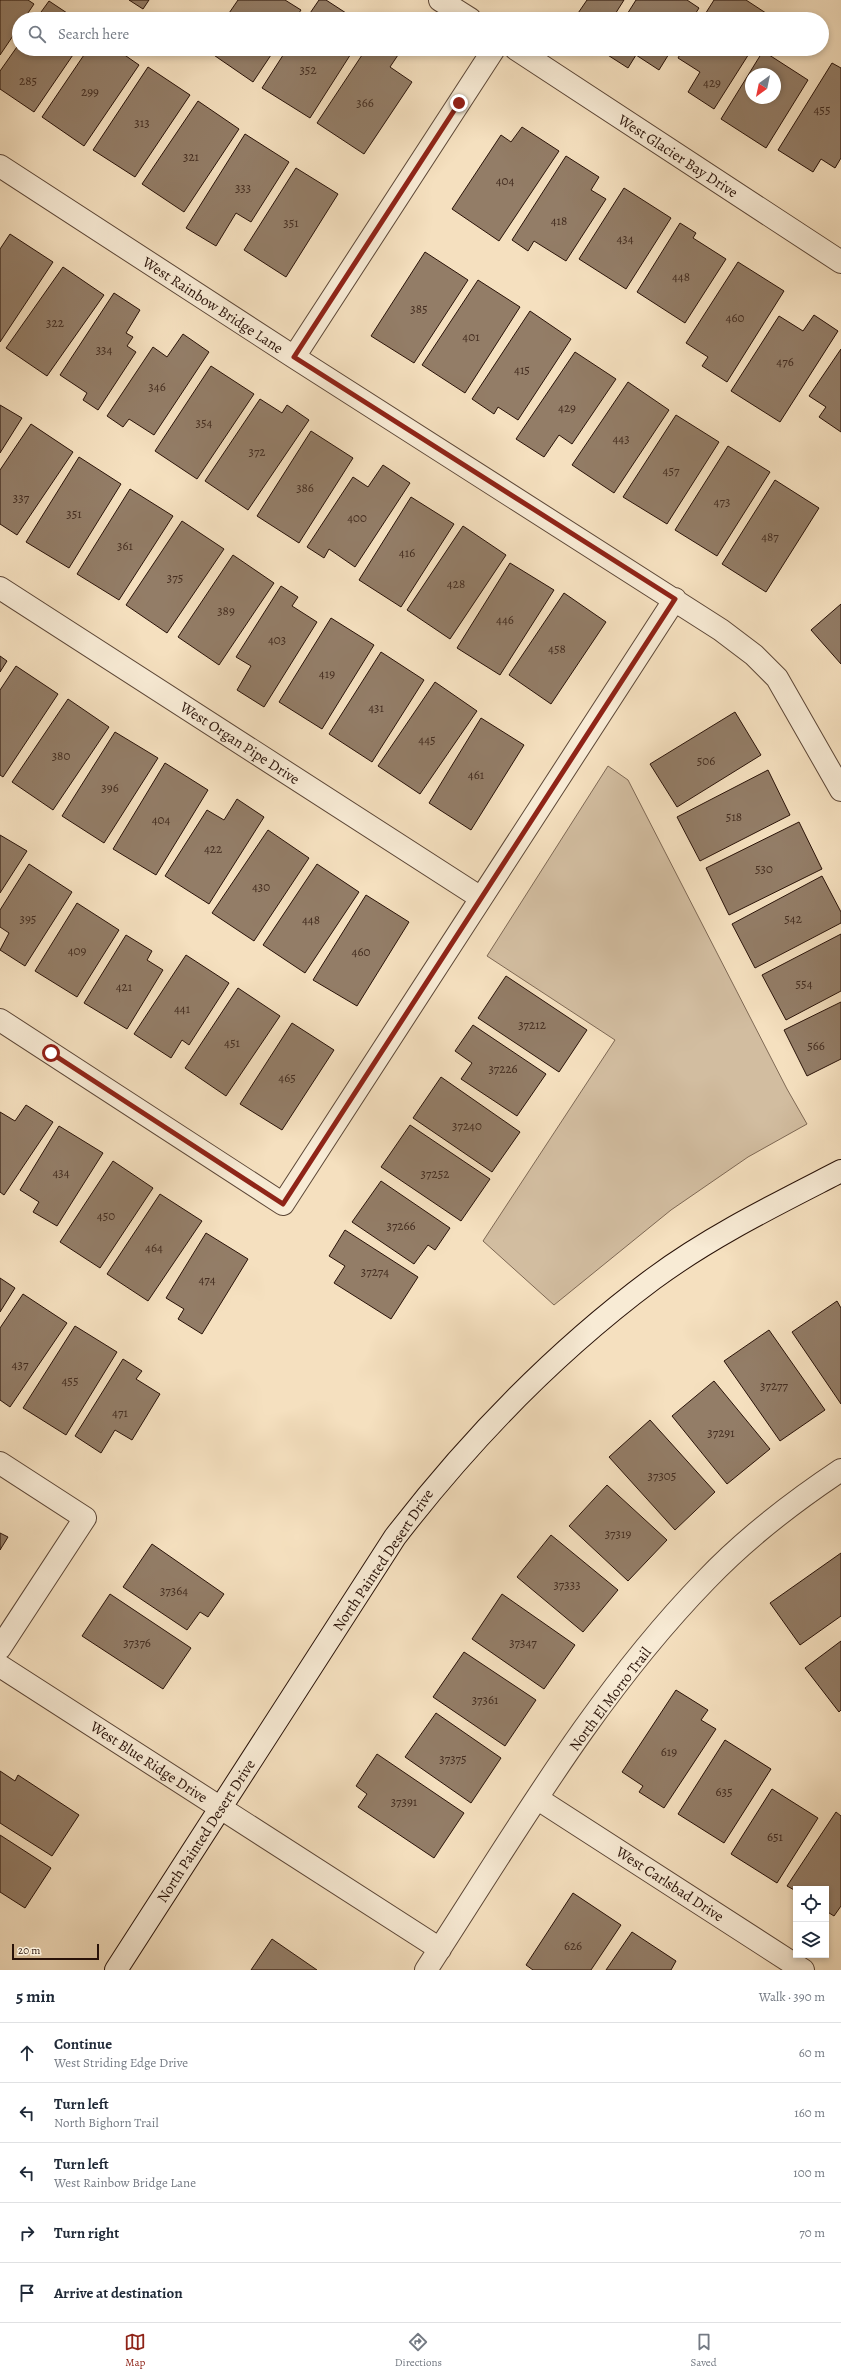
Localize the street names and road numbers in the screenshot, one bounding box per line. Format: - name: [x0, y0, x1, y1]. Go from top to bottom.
- street label: West Glacier Bay Drive: [613, 109, 742, 202]
- street label: West Rainbow Bridge Lane: [138, 251, 287, 358]
- street label: West Organ Pipe Drive: [176, 696, 304, 789]
- street label: North Painted Desert Drive: [328, 1485, 438, 1635]
- street label: North El Morro Trail: [564, 1643, 656, 1755]
- street label: West Blue Ridge Drive: [86, 1716, 212, 1808]
- street label: North Painted Desert Drive: [152, 1755, 260, 1907]
- street label: West Carlsbad Drive: [611, 1841, 728, 1926]

